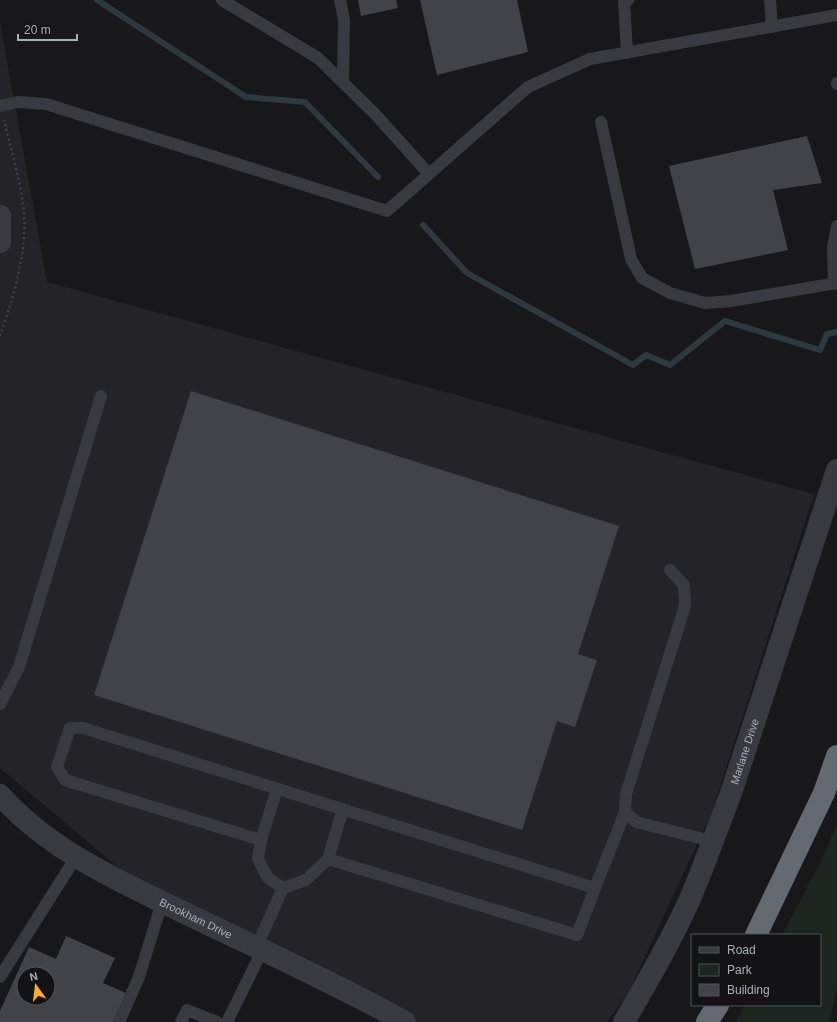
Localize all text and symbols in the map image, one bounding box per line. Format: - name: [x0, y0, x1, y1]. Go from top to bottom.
- scale bar: [18, 16, 77, 42]
- text: 20 m: [24, 23, 51, 37]
- street label: Marlane Drive: [728, 717, 761, 786]
- street label: Brookham Drive: [158, 896, 234, 941]
- legend: [691, 934, 821, 1006]
- text: Road: [727, 943, 756, 957]
- text: Park: [727, 963, 753, 977]
- north arrow: [16, 966, 56, 1006]
- text: N: [28, 970, 39, 983]
- text: Building: [727, 983, 770, 997]

